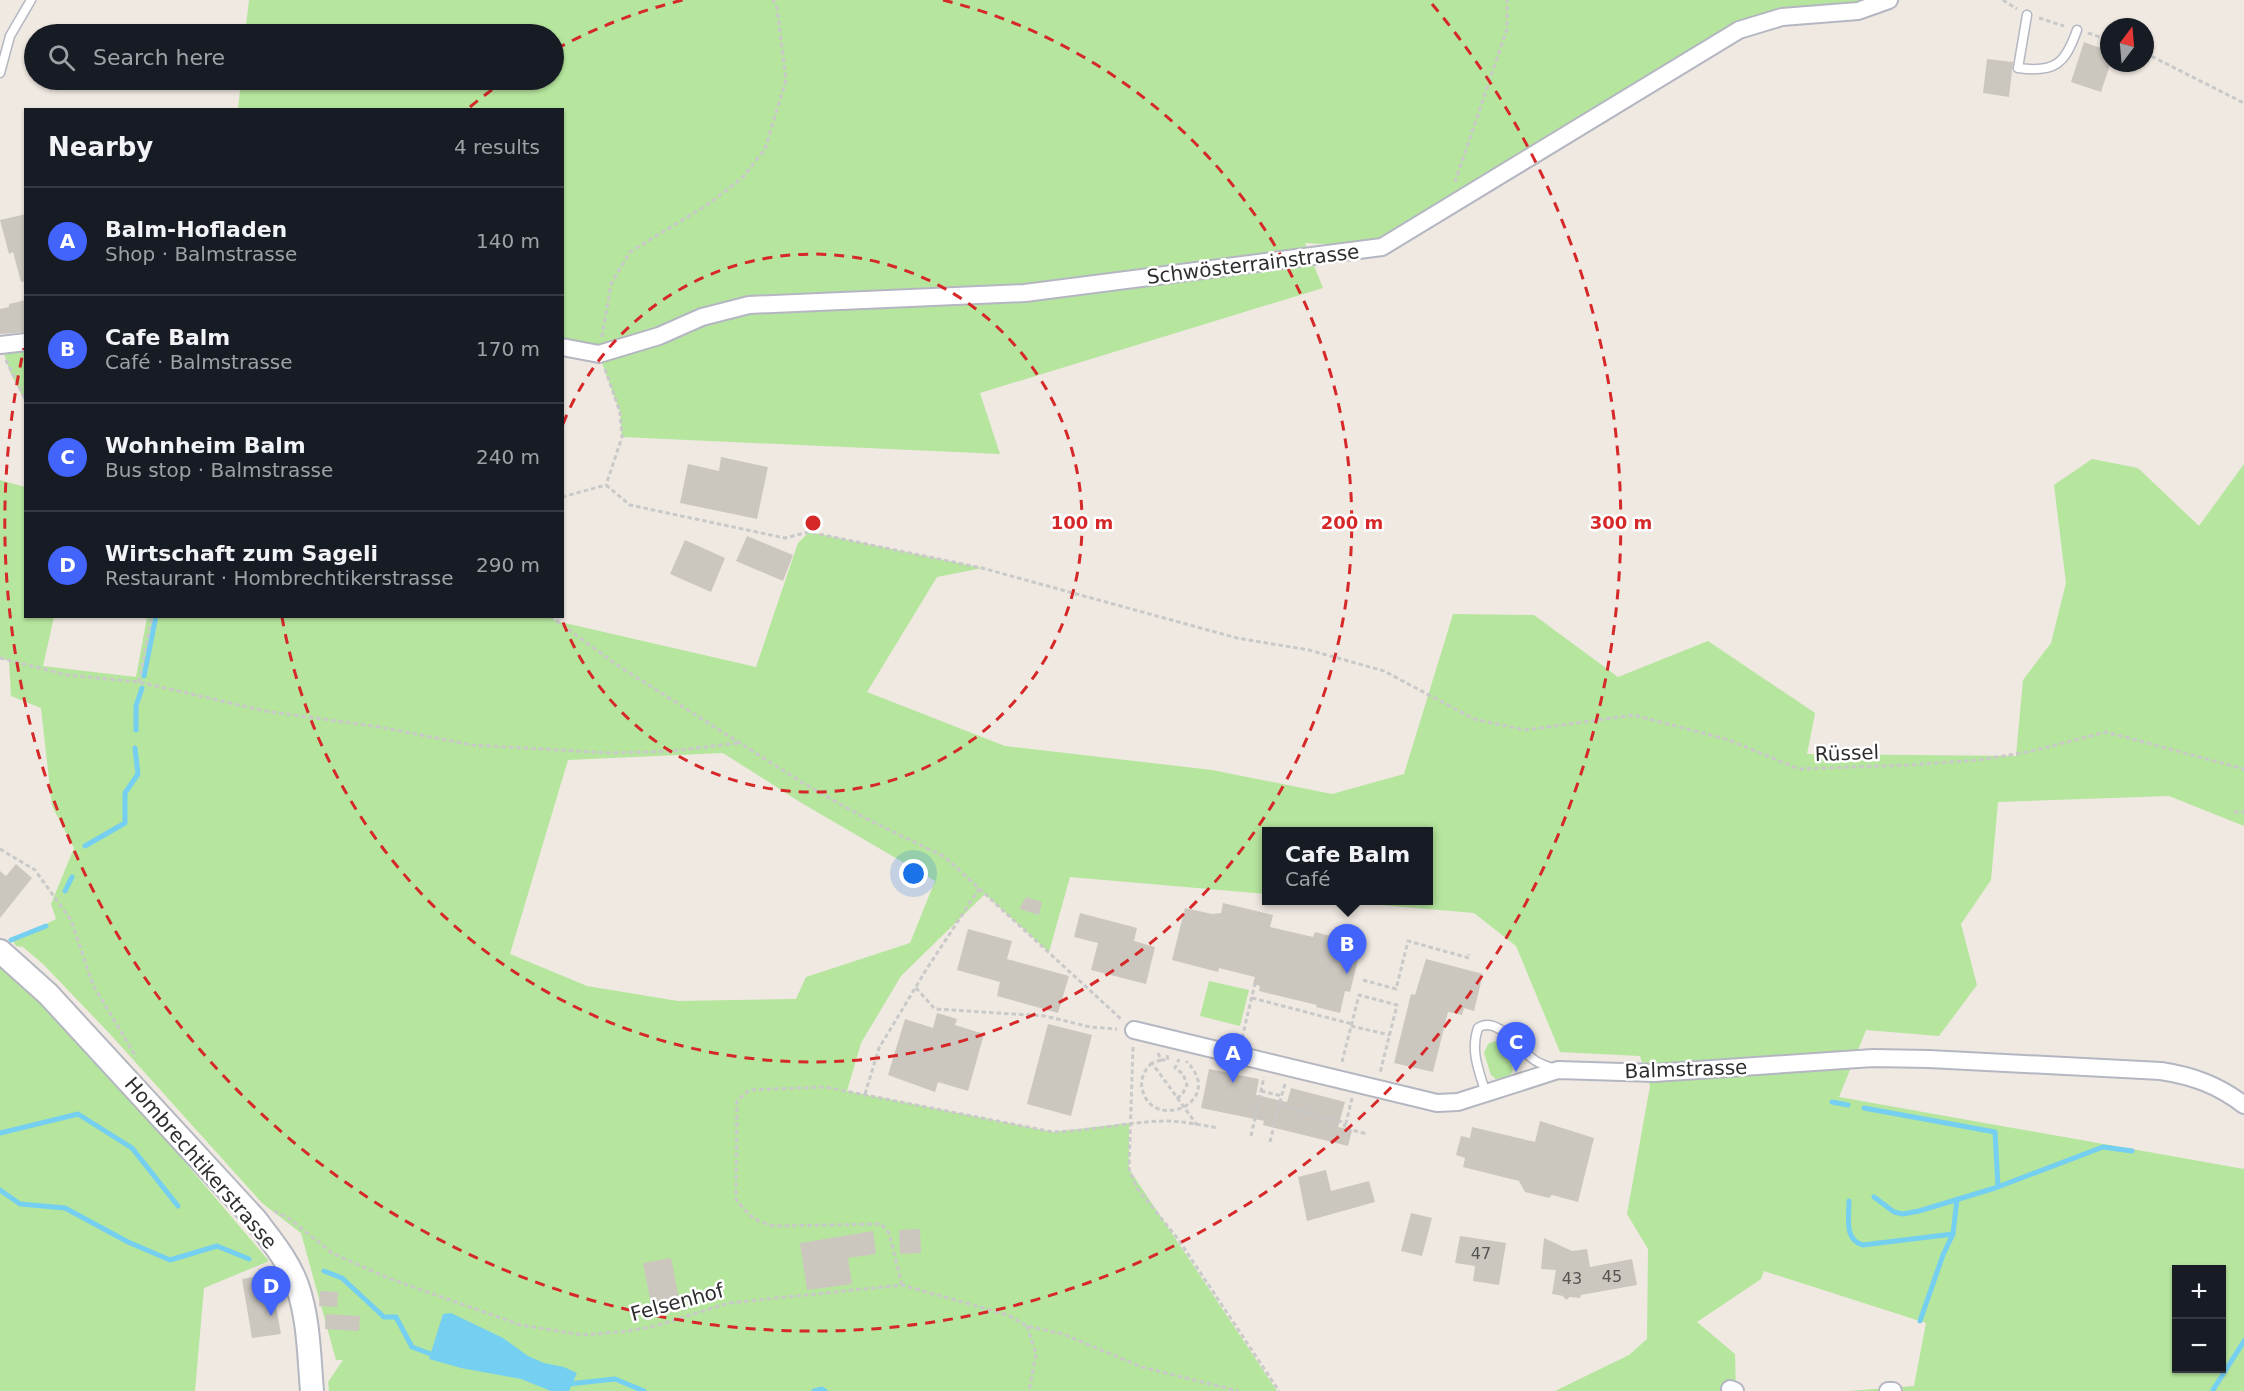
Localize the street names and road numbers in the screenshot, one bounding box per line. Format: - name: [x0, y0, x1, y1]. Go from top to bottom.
- street label: Schwösterrainstrasse: [1145, 239, 1361, 289]
- street label: Rüssel: [1814, 740, 1880, 766]
- street label: Balmstrasse: [1624, 1055, 1748, 1083]
- street label: Hombrechtikerstrasse: [120, 1072, 282, 1254]
- street label: Felsenhof: [628, 1278, 727, 1326]

